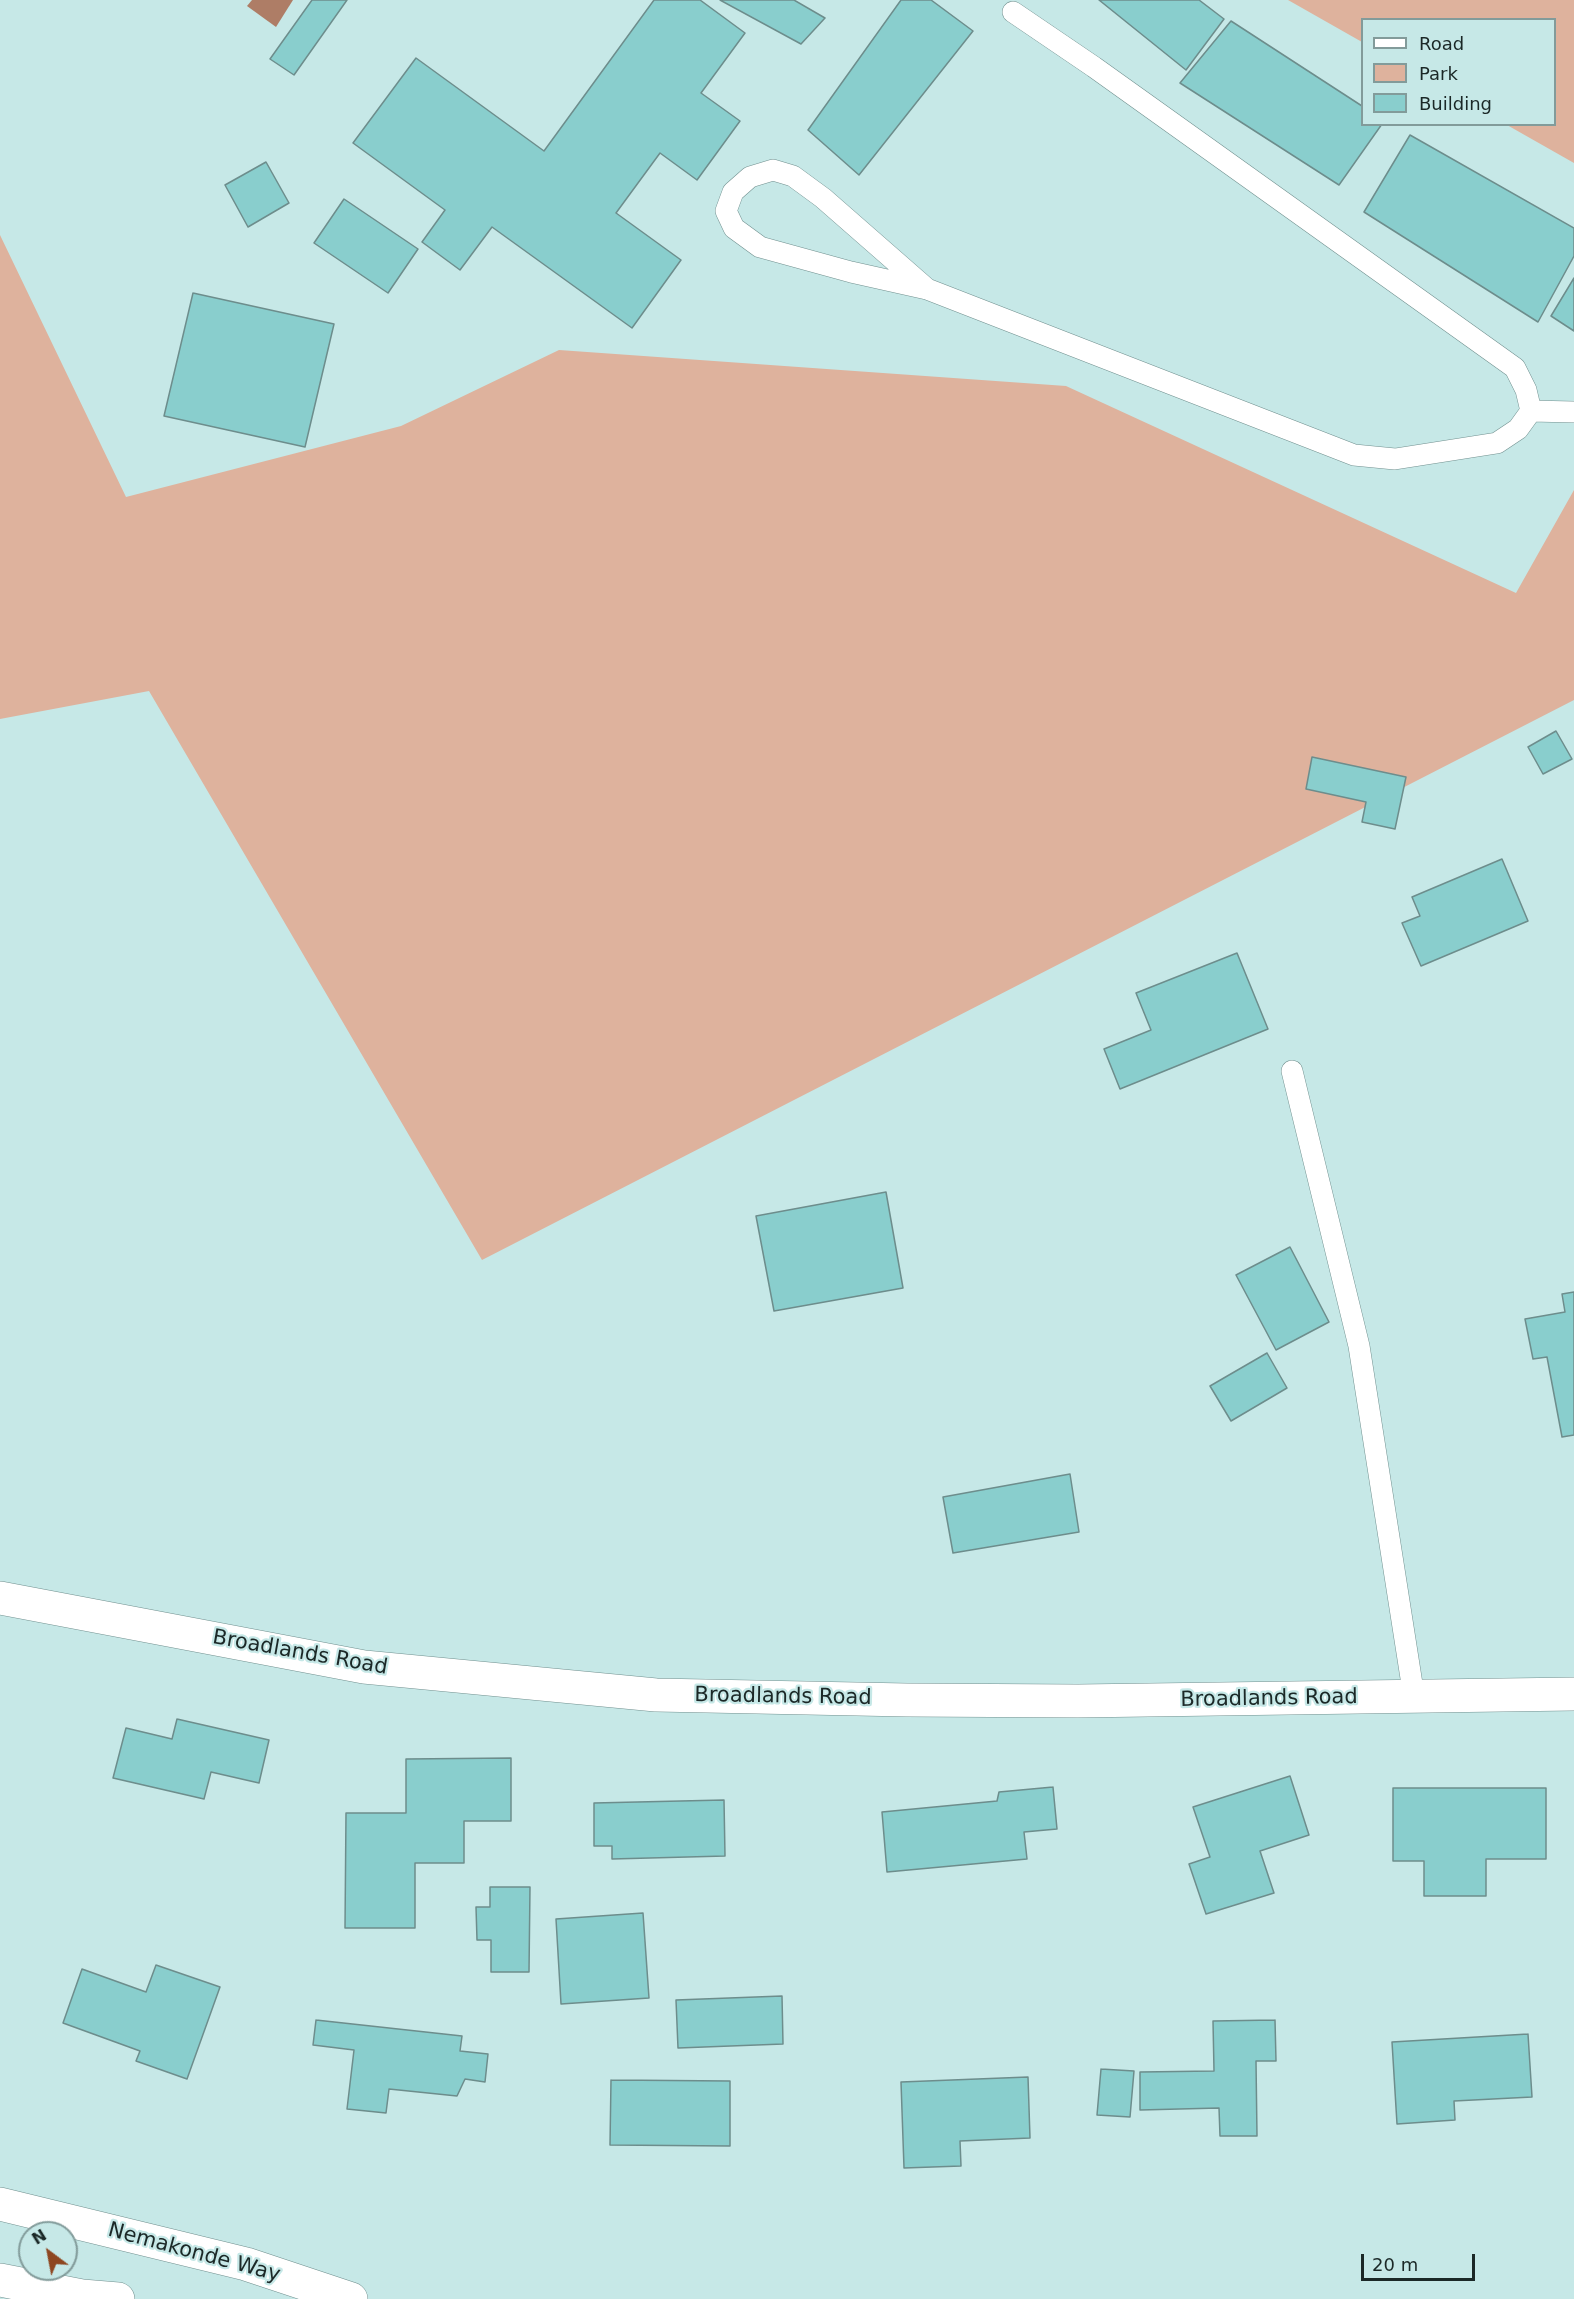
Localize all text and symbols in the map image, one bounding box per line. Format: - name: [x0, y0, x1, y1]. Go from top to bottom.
- legend: [1361, 18, 1556, 126]
- text: Road: [1419, 33, 1464, 54]
- text: Park: [1419, 63, 1458, 84]
- text: Building: [1419, 93, 1492, 114]
- street label: Broadlands Road: [211, 1625, 389, 1681]
- street label: Broadlands Road: [694, 1683, 872, 1711]
- street label: Broadlands Road: [1180, 1685, 1358, 1713]
- street label: Nemakonde Way: [105, 2218, 283, 2288]
- north arrow: [18, 2221, 78, 2281]
- text: N: [29, 2225, 50, 2249]
- scale bar: [1364, 2242, 1478, 2280]
- text: 20 m: [1372, 2254, 1418, 2275]

